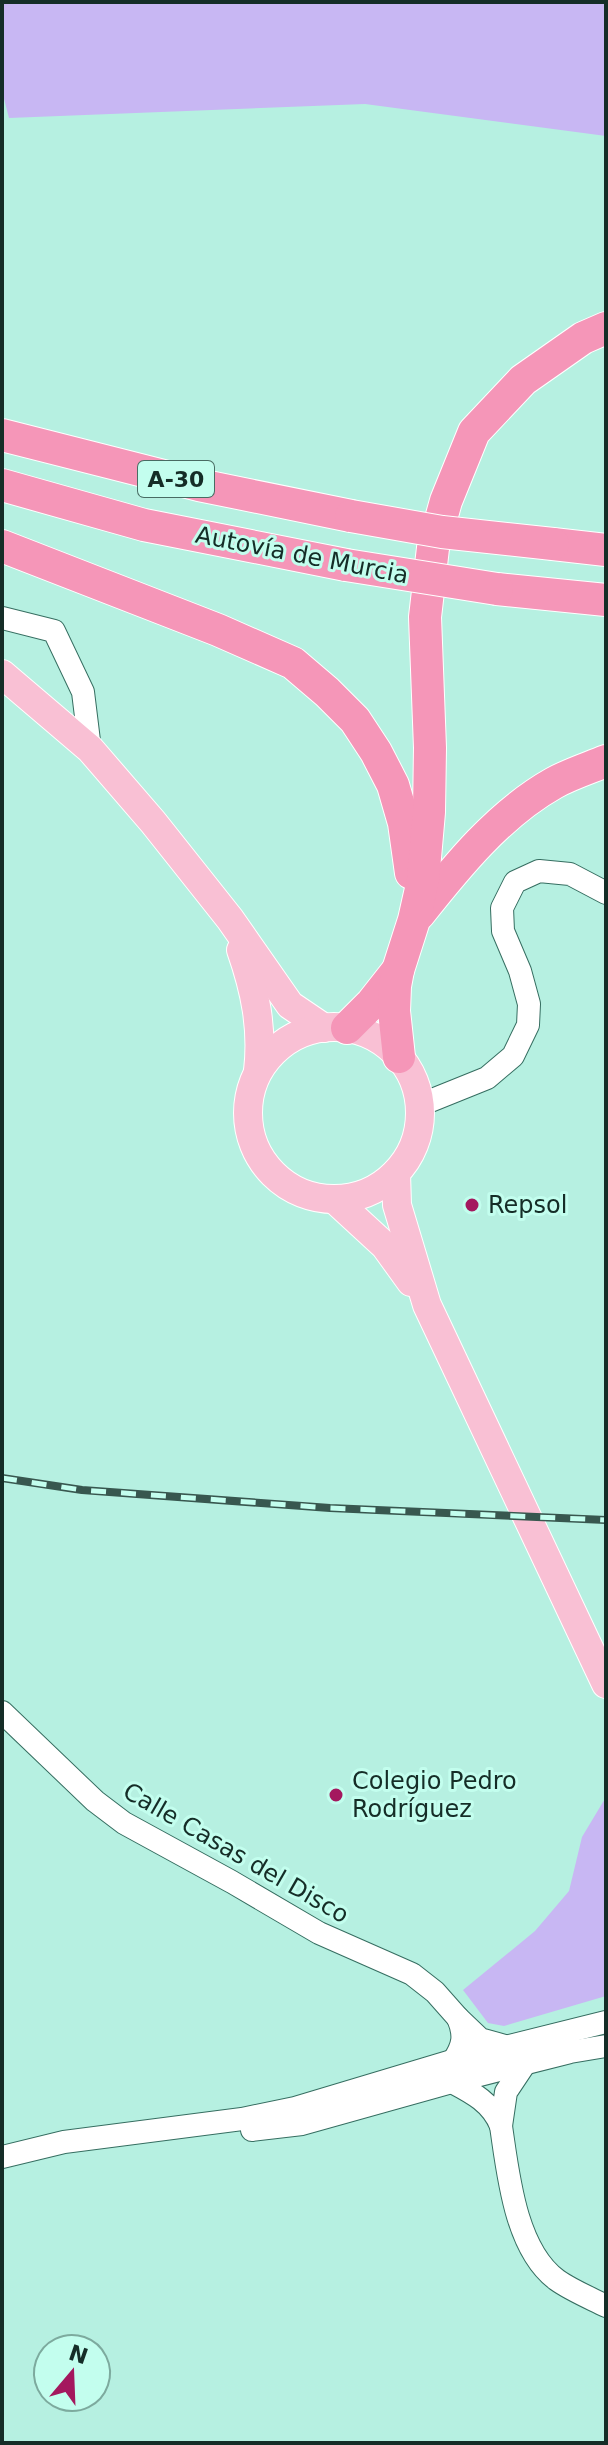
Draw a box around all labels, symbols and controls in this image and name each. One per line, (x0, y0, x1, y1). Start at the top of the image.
road number: A-30 (138, 461, 214, 497)
street label: Autovía de Murcia (193, 521, 411, 589)
place label: Repsol (488, 1191, 567, 1219)
marker: Repsol (463, 1196, 481, 1214)
place label: Colegio Pedro Rodríguez (352, 1767, 517, 1823)
street label: Calle Casas del Disco (118, 1777, 354, 1929)
marker: Colegio Pedro Rodríguez (327, 1786, 345, 1804)
north arrow (32, 2333, 112, 2413)
text: N (66, 2340, 91, 2369)

